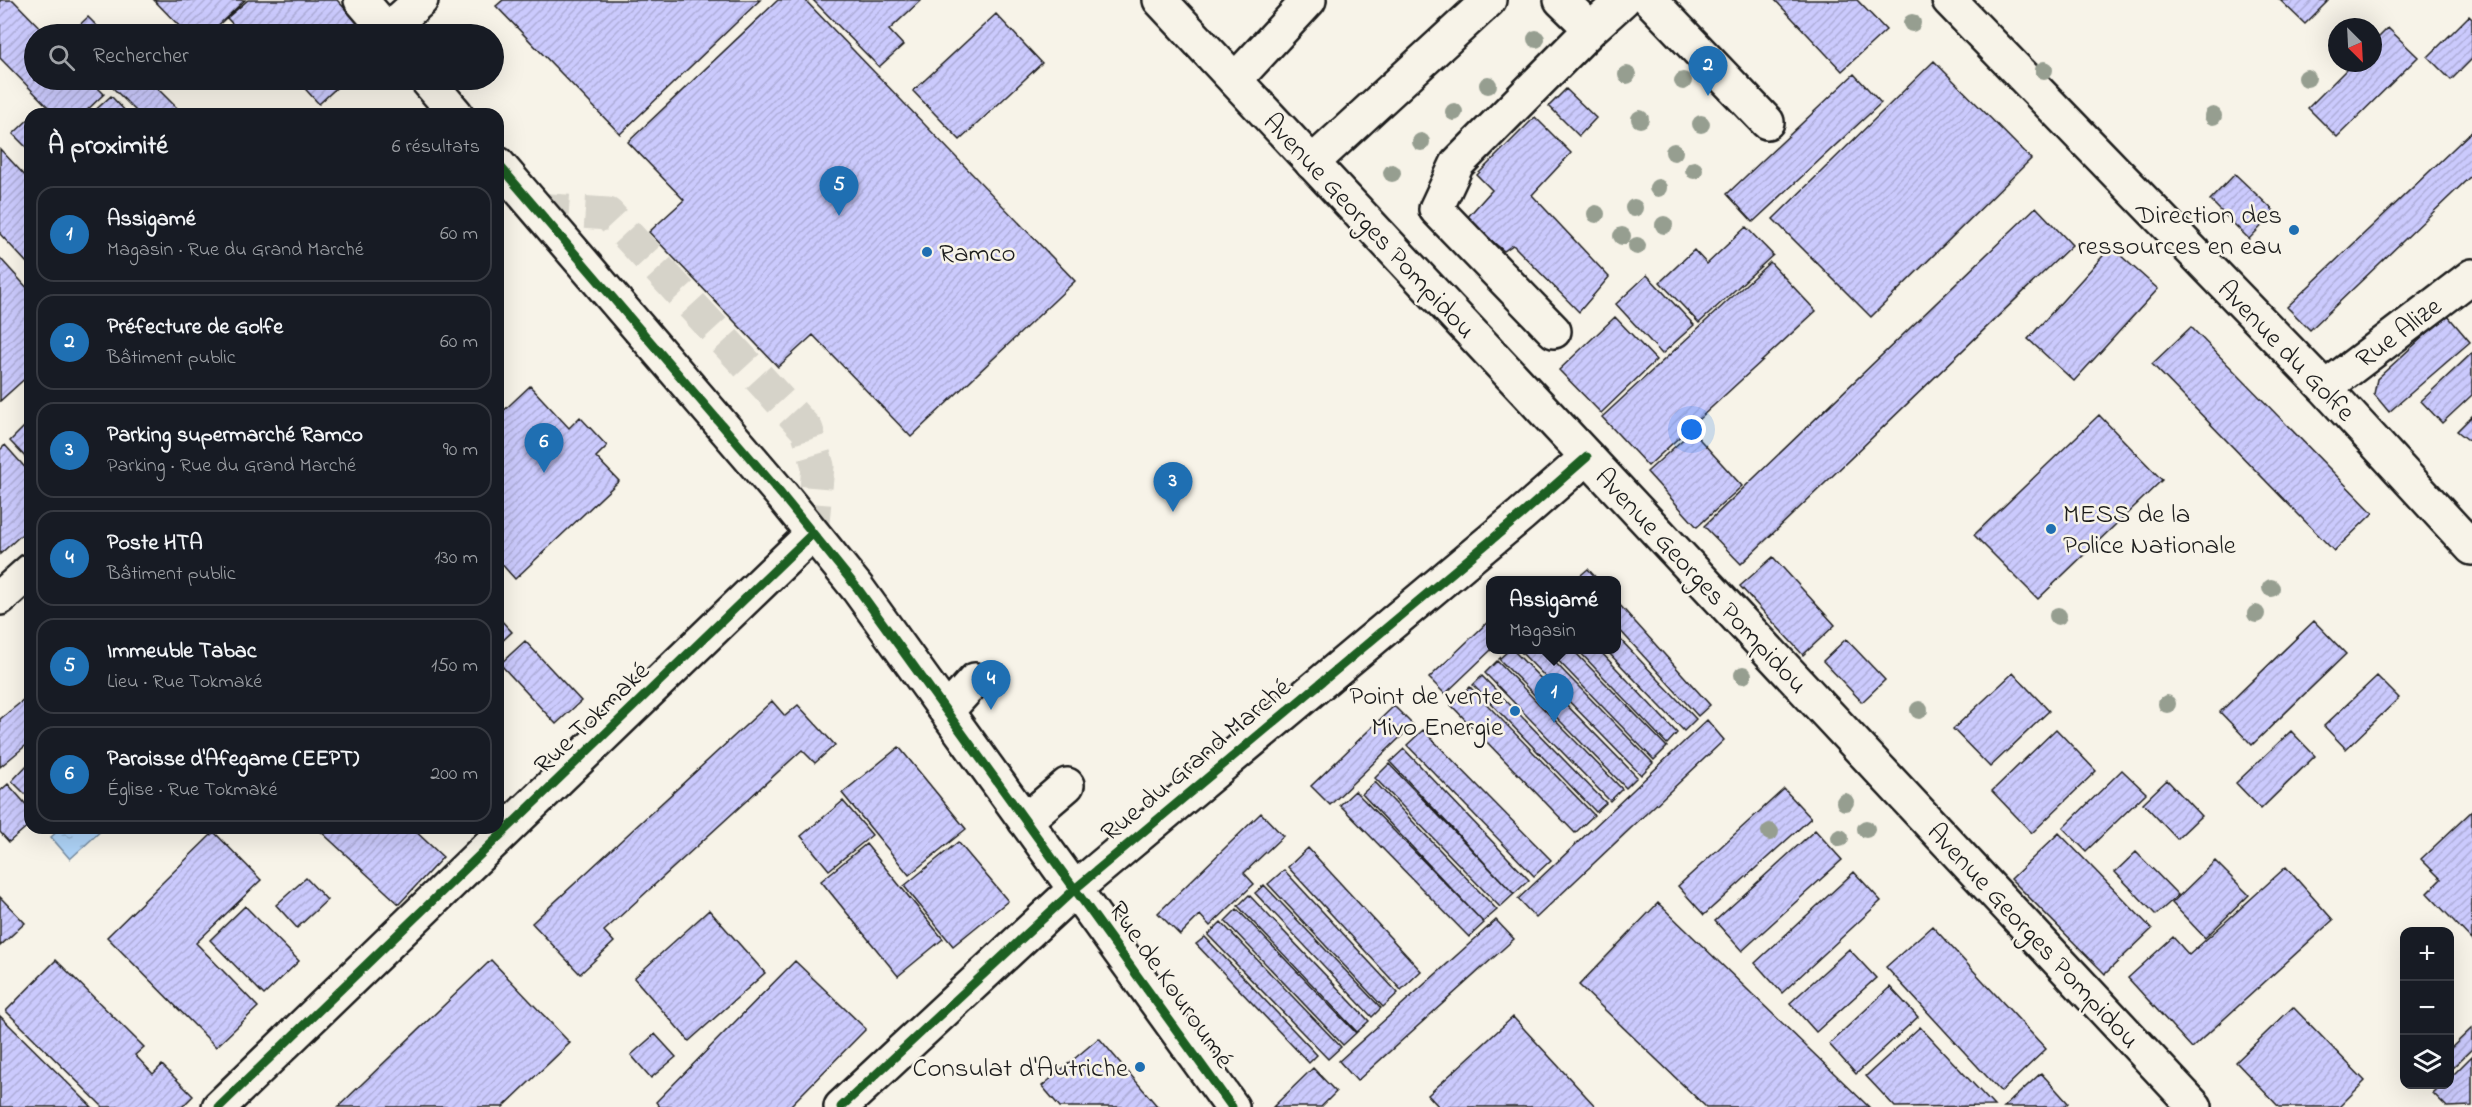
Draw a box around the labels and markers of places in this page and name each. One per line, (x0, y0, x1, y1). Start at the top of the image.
pin: 2 (1688, 46, 1728, 96)
pin: 5 (820, 166, 858, 216)
place label: Direction des ressources en eau (2078, 197, 2282, 267)
marker: Direction des ressources en eau (2287, 223, 2301, 237)
place label: Ramco (939, 235, 1016, 274)
marker: Ramco (920, 245, 934, 259)
pin: 6 (524, 424, 564, 473)
pin: 3 (1154, 462, 1192, 512)
place label: MESS de la Police Nationale (2063, 496, 2237, 566)
marker: MESS de la Police Nationale (2044, 522, 2058, 536)
pin: 4 (972, 660, 1010, 710)
pin: 1 (1534, 674, 1574, 723)
place label: Point de vente Mivo Energie (1349, 678, 1504, 748)
marker: Point de vente Mivo Energie (1508, 704, 1522, 718)
place label: Consulat d'Autriche (913, 1050, 1129, 1089)
marker: Consulat d'Autriche (1133, 1060, 1147, 1074)

